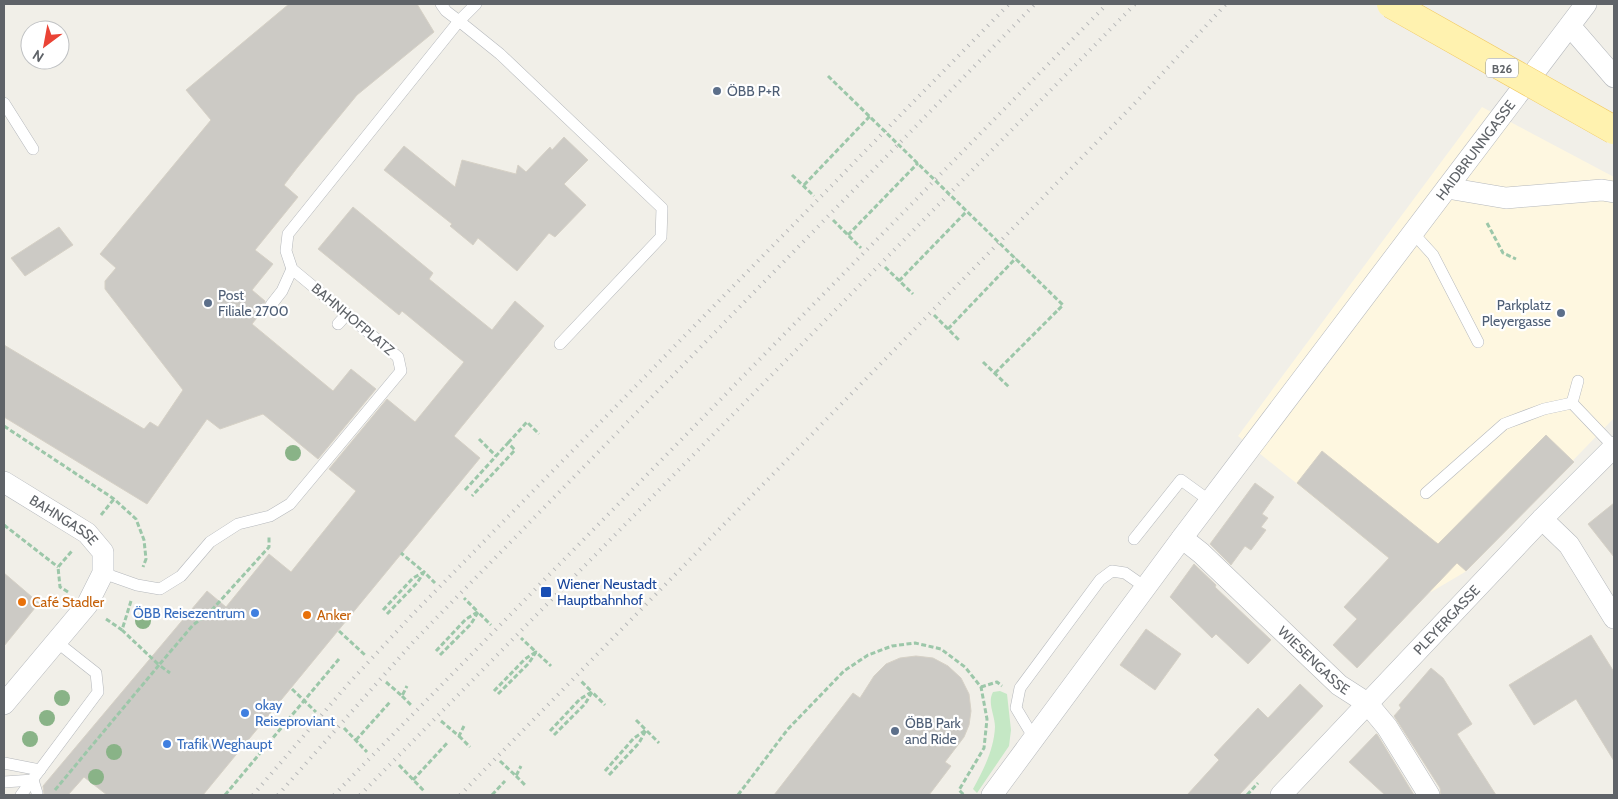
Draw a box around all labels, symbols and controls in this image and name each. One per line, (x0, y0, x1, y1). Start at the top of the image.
north arrow (20, 20, 70, 70)
text: N (29, 46, 47, 66)
road number: B26 (1486, 58, 1518, 78)
place label: ÖBB P+R (727, 82, 781, 100)
marker: ÖBB P+R (711, 85, 723, 97)
street label: HAIDBRUNNGASSE (1432, 96, 1519, 204)
street label: BAHNHOFPLATZ (308, 279, 398, 359)
place label: Post Filiale 2700 (218, 286, 289, 320)
place label: Parkplatz Pleyergasse (1482, 296, 1551, 330)
marker: Post Filiale 2700 (202, 297, 214, 309)
marker: Parkplatz Pleyergasse (1555, 307, 1567, 319)
street label: BAHNGASSE (26, 491, 102, 549)
place label: Wiener Neustadt Hauptbahnhof (557, 575, 657, 609)
street label: PLEYERGASSE (1409, 581, 1484, 658)
marker: Wiener Neustadt Hauptbahnhof (539, 585, 553, 599)
place label: Café Stadler (32, 593, 105, 611)
marker: Café Stadler (16, 596, 28, 608)
place label: ÖBB Reisezentrum (133, 604, 245, 622)
place label: Anker (317, 606, 352, 624)
marker: ÖBB Reisezentrum (249, 607, 261, 619)
marker: Anker (301, 609, 313, 621)
street label: WIESENGASSE (1274, 622, 1353, 699)
place label: okay Reiseproviant (255, 696, 335, 730)
marker: okay Reiseproviant (239, 707, 251, 719)
place label: ÖBB Park and Ride (905, 714, 962, 748)
marker: ÖBB Park and Ride (889, 725, 901, 737)
place label: Trafik Weghaupt (177, 735, 272, 753)
marker: Trafik Weghaupt (161, 738, 173, 750)

